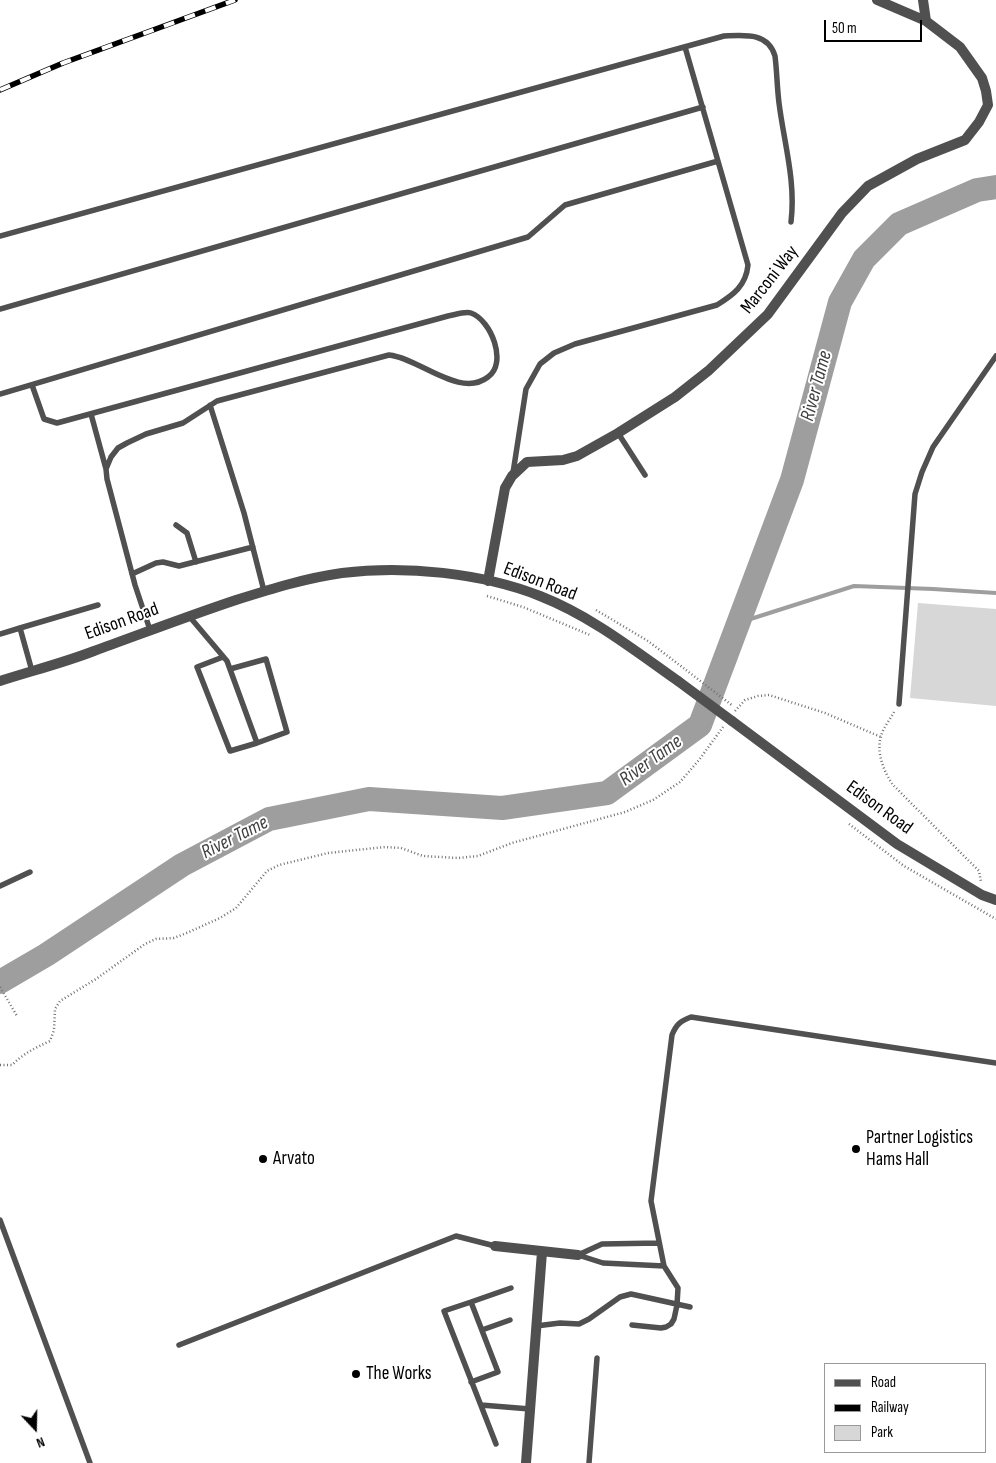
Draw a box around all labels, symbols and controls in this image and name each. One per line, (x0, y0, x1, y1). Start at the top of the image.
scale bar (826, 10, 924, 42)
text: 50 m (832, 19, 857, 38)
street label: Marconi Way (736, 241, 804, 319)
water label: River Tame (796, 348, 838, 424)
street label: Edison Road (500, 558, 580, 606)
street label: Edison Road (82, 598, 162, 646)
water label: River Tame (615, 730, 687, 792)
street label: Edison Road (841, 776, 917, 840)
water label: River Tame (198, 811, 272, 865)
place label: Partner Logistics Hams Hall (866, 1127, 973, 1171)
marker: Partner Logistics Hams Hall (850, 1143, 862, 1155)
place label: Arvato (273, 1148, 315, 1170)
marker: Arvato (257, 1153, 269, 1165)
place label: The Works (366, 1363, 432, 1385)
legend (824, 1363, 986, 1453)
marker: The Works (350, 1368, 362, 1380)
text: Road (871, 1373, 896, 1392)
text: Railway (871, 1398, 909, 1417)
north arrow (10, 1403, 60, 1453)
text: Park (871, 1423, 893, 1442)
text: N (34, 1433, 47, 1452)

